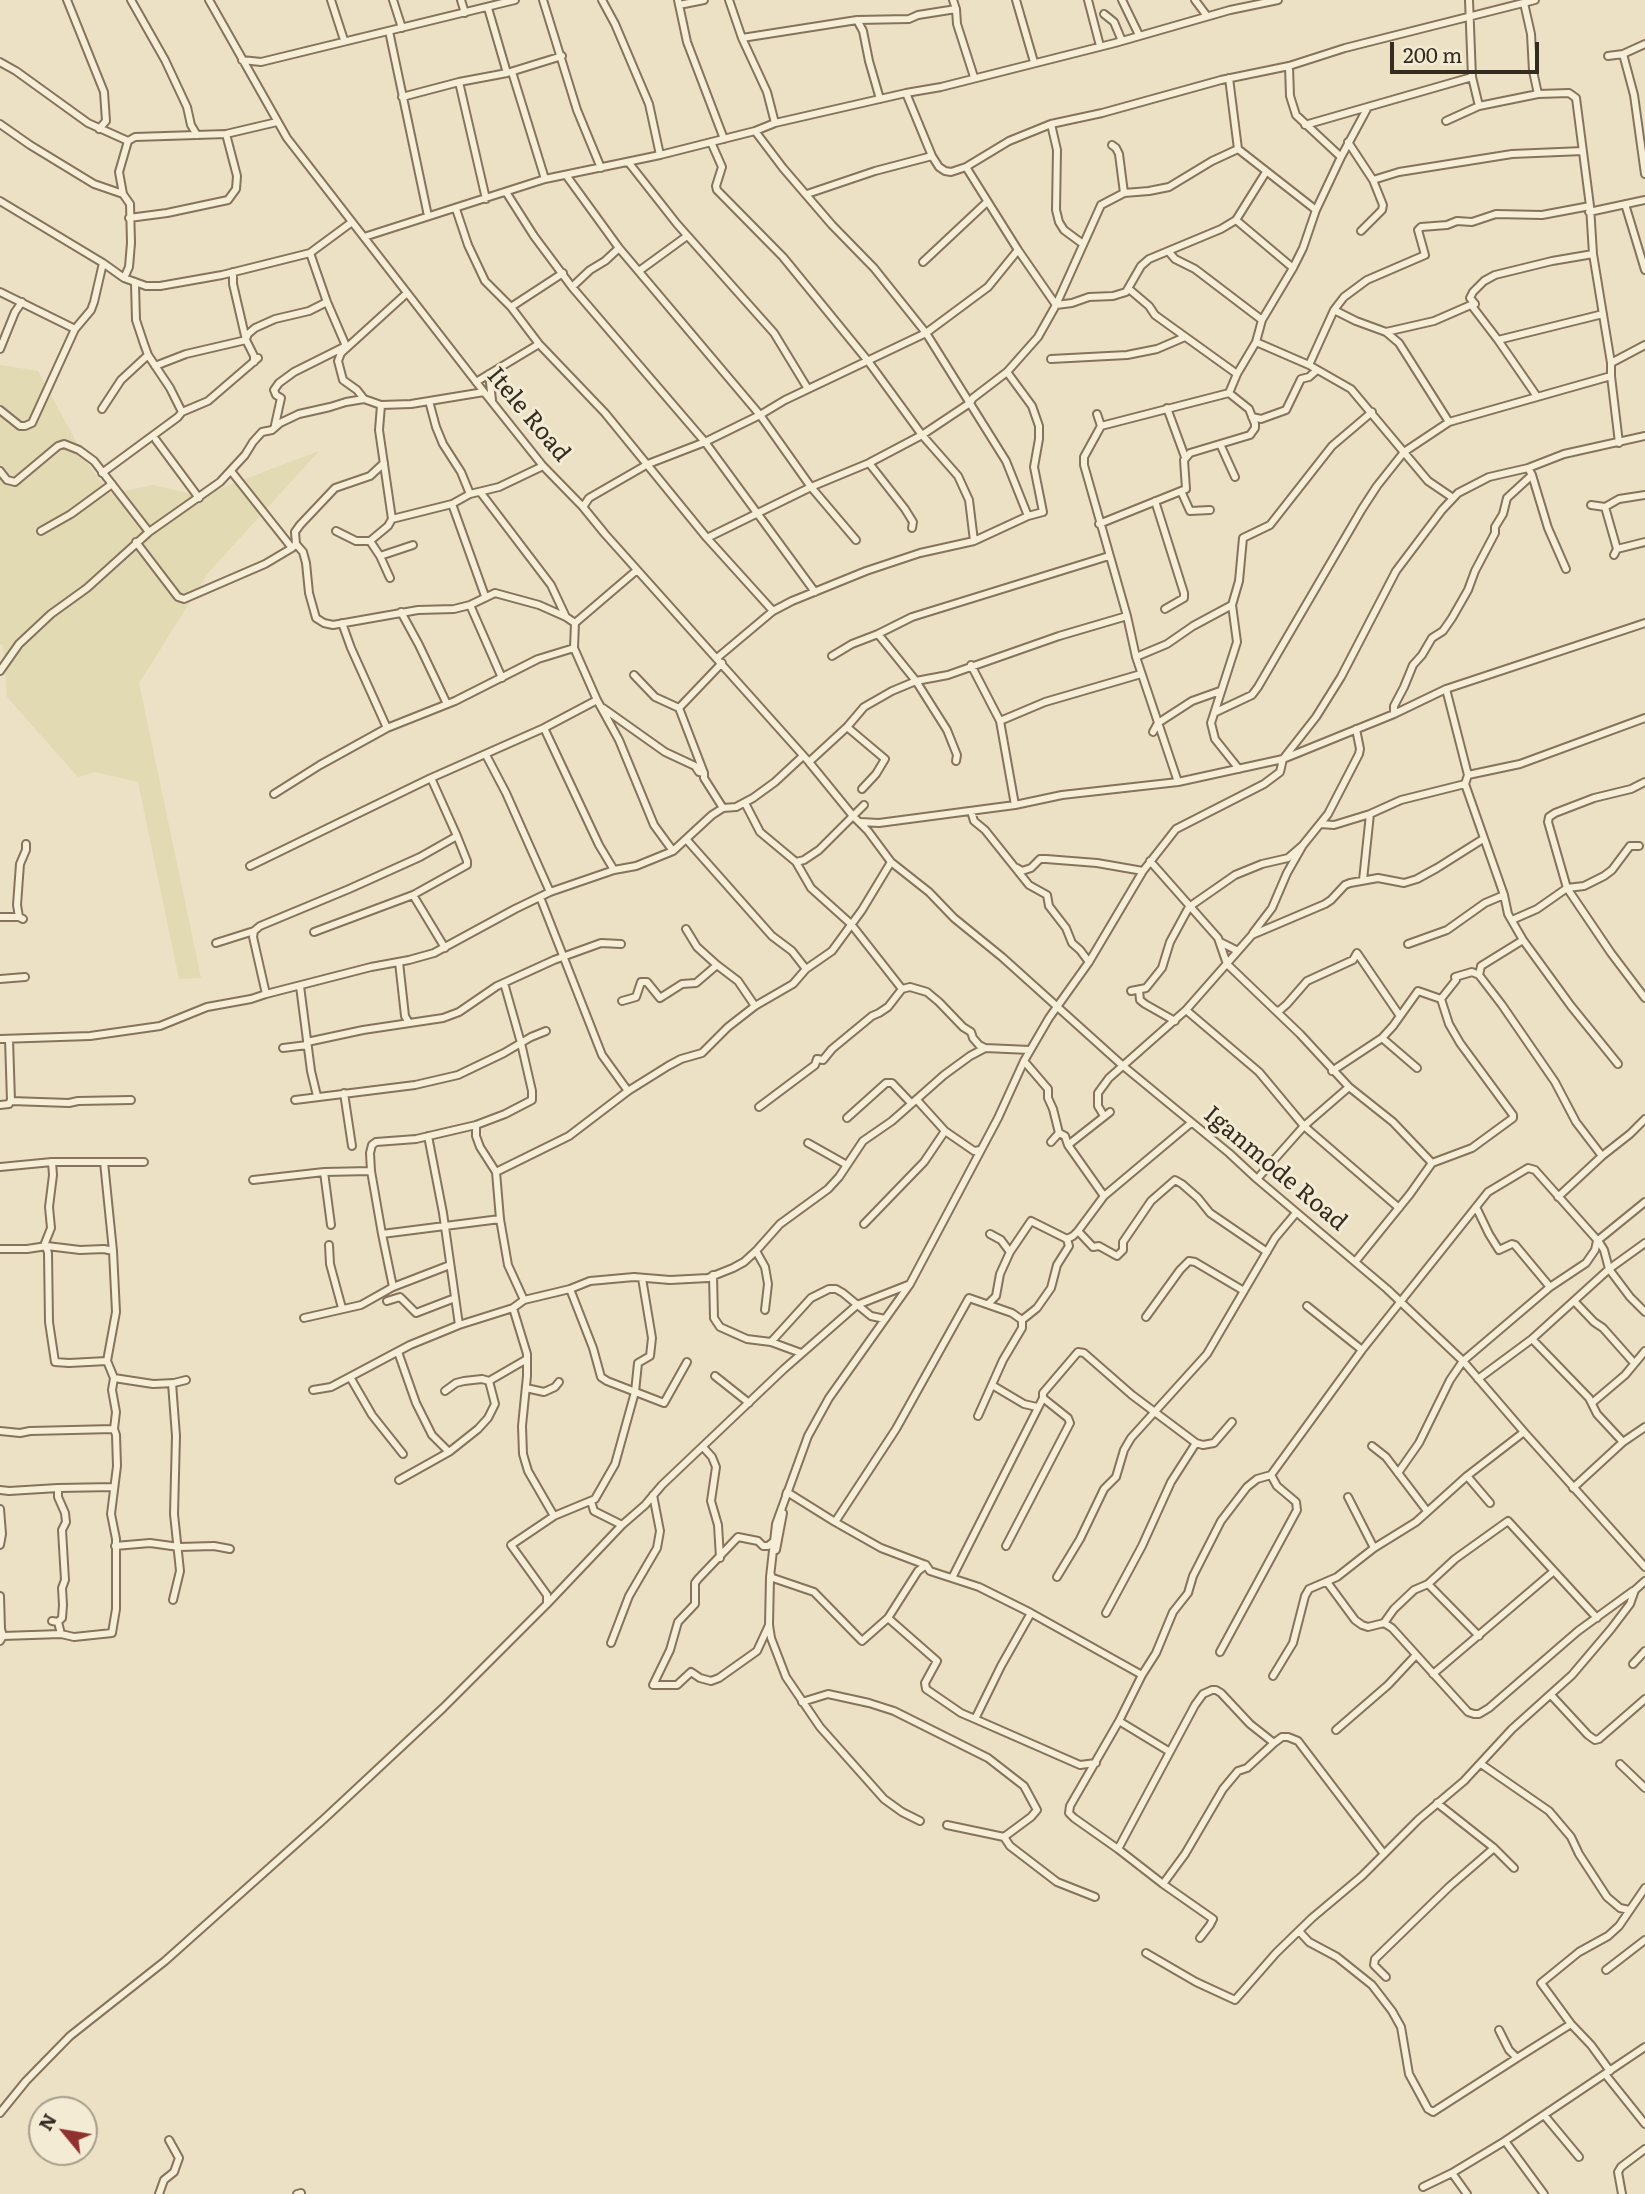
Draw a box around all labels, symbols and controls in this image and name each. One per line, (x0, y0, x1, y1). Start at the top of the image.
scale bar (1393, 28, 1542, 72)
text: 200 m (1403, 38, 1463, 69)
street label: Itele Road (480, 362, 576, 468)
street label: Iganmode Road (1197, 1101, 1353, 1237)
north arrow (28, 2096, 98, 2166)
text: N (30, 2108, 63, 2135)

